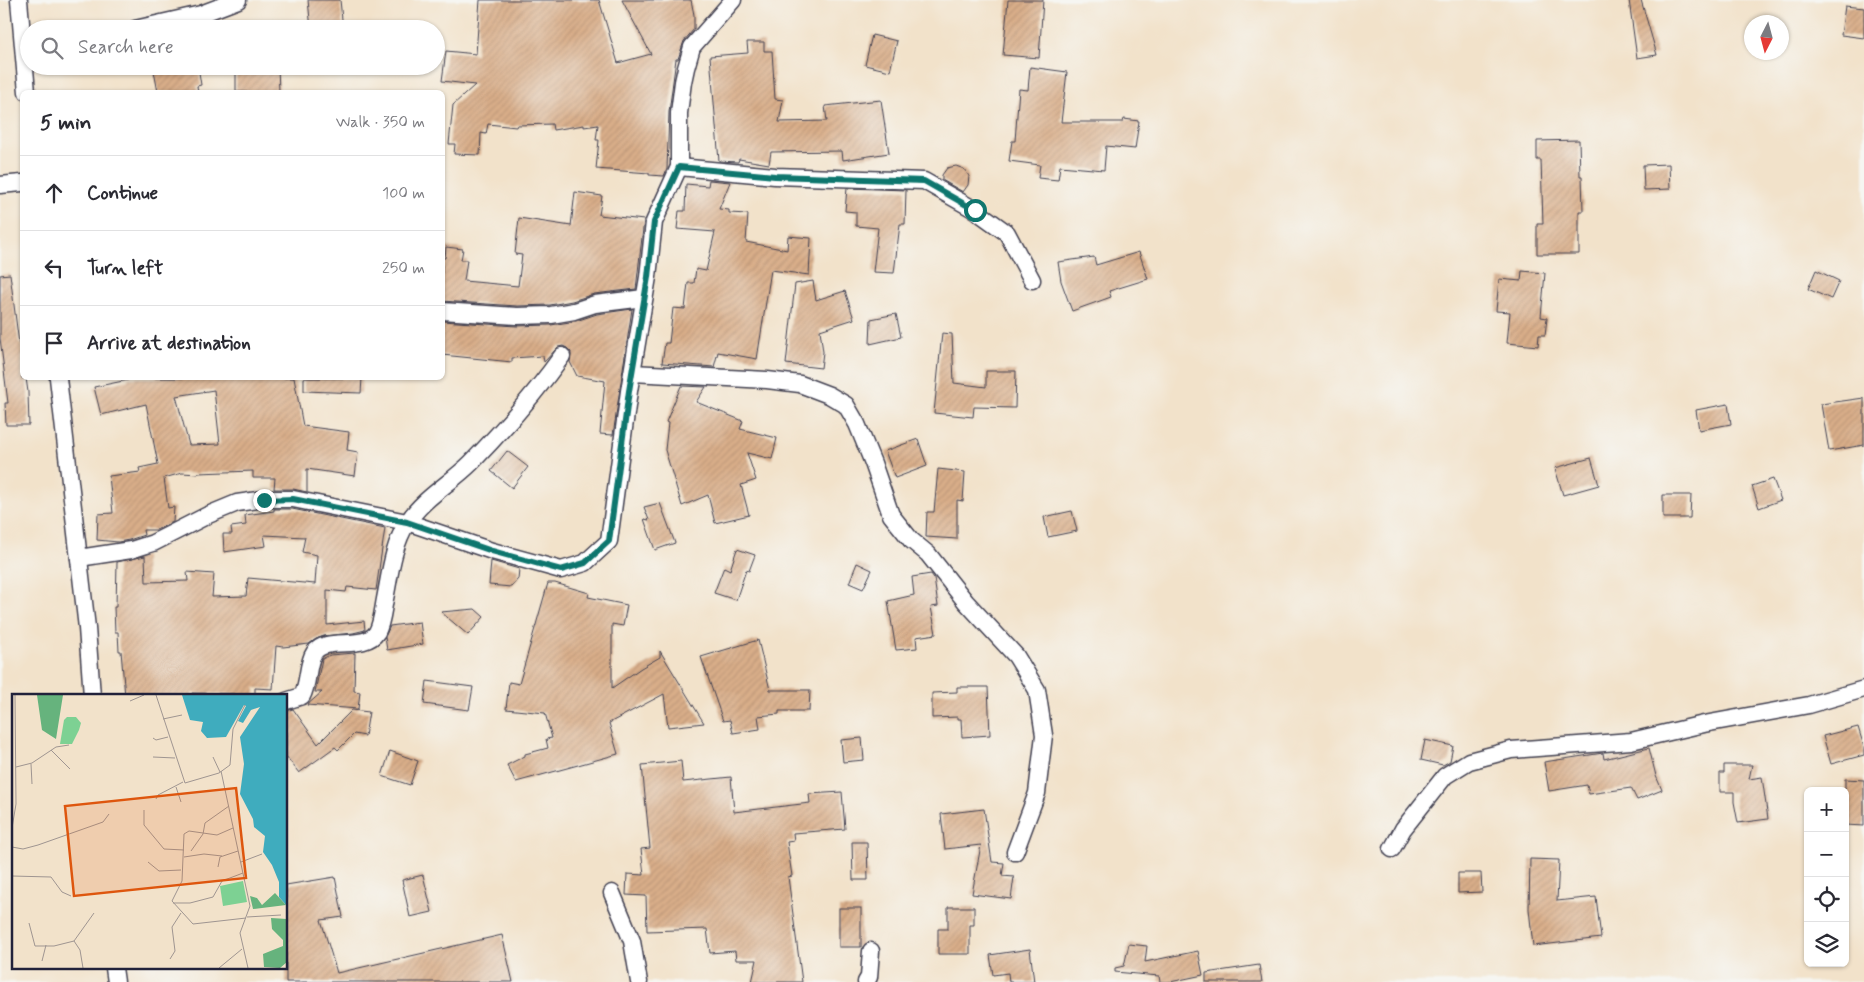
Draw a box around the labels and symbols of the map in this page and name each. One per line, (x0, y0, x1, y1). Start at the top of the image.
north arrow (1744, 15, 1789, 60)
route start (964, 199, 987, 222)
route end (253, 489, 276, 512)
inset map (12, 694, 288, 970)

